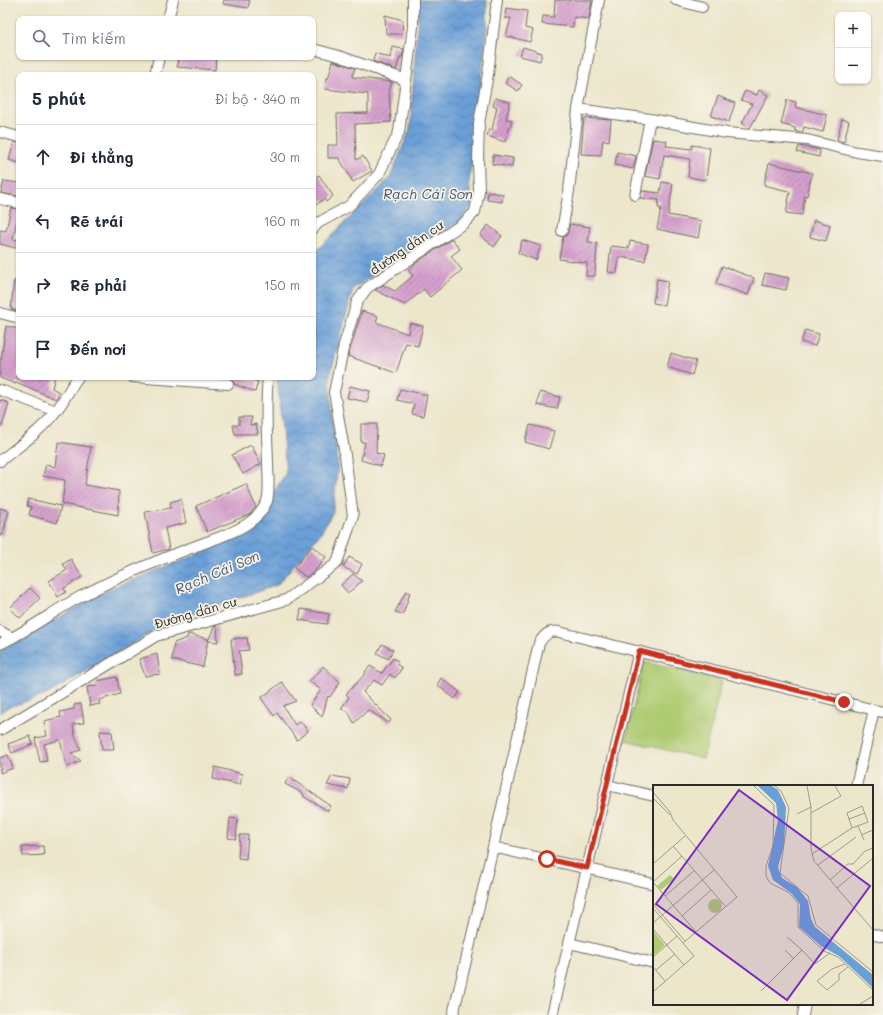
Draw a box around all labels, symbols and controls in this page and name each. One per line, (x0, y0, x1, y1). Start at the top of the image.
map controls (835, 12, 871, 84)
button: + (835, 12, 871, 48)
search box (16, 16, 316, 60)
icon: search (30, 27, 52, 49)
text: Tìm kiếm (62, 28, 126, 48)
button: − (835, 48, 871, 84)
text: 5 phút (32, 87, 86, 109)
text: Đi bộ · 340 m (215, 90, 300, 107)
icon: ahead (32, 146, 54, 168)
text: Đi thẳng (70, 147, 133, 167)
text: 30 m (270, 148, 300, 165)
water label: Rạch Cái Sơn (383, 184, 473, 203)
icon: left (32, 210, 54, 232)
text: Rẽ trái (70, 211, 123, 231)
text: 160 m (264, 212, 300, 229)
street label: đường dân cư (366, 216, 447, 278)
icon: right (32, 274, 54, 296)
text: Rẽ phải (70, 275, 127, 295)
text: 150 m (264, 276, 300, 293)
icon: arrive (32, 338, 54, 360)
text: Đến nơi (70, 339, 126, 359)
water label: Rạch Cái Sơn (172, 546, 262, 598)
street label: Đường dân cư (152, 592, 239, 632)
route end (835, 693, 853, 711)
inset map (653, 785, 873, 1005)
route start (538, 850, 556, 868)

